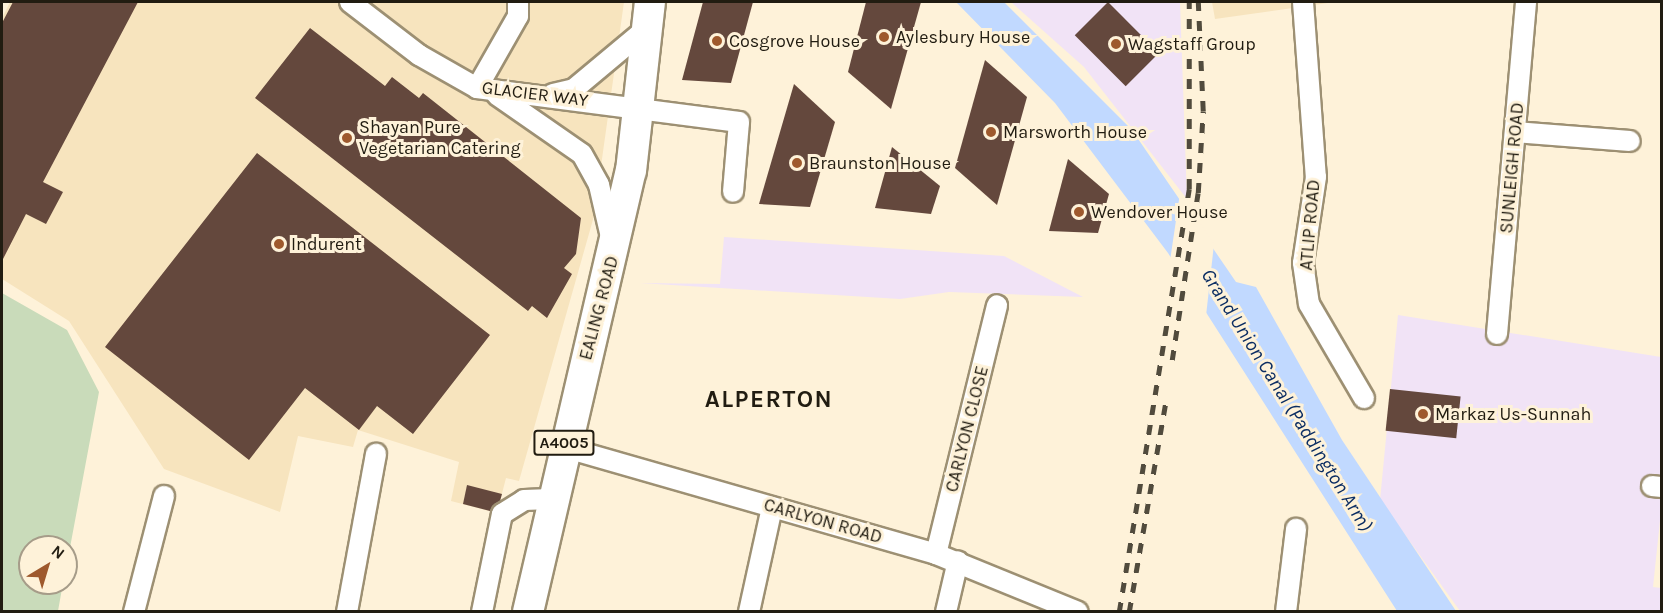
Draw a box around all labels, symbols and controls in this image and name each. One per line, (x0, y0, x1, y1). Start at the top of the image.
place label: Aylesbury House (896, 26, 1030, 48)
place label: Cosgrove House (729, 30, 860, 52)
marker: Aylesbury House (877, 30, 891, 44)
place label: Wagstaff Group (1128, 33, 1256, 55)
marker: Cosgrove House (710, 34, 724, 48)
marker: Wagstaff Group (1109, 37, 1123, 51)
street label: GLACIER WAY (481, 77, 589, 111)
street label: SUNLEIGH ROAD (1496, 102, 1528, 234)
place label: Shayan Pure Vegetarian Catering (359, 117, 521, 160)
place label: Marsworth House (1003, 121, 1147, 143)
marker: Marsworth House (984, 125, 998, 139)
marker: Shayan Pure Vegetarian Catering (340, 131, 354, 145)
place label: Braunston House (809, 152, 951, 174)
marker: Braunston House (790, 156, 804, 170)
street label: ATLIP ROAD (1295, 179, 1325, 271)
place label: Wendover House (1091, 201, 1228, 223)
marker: Wendover House (1072, 205, 1086, 219)
place label: Indurent (291, 233, 362, 255)
marker: Indurent (272, 237, 286, 251)
street label: EALING ROAD (575, 254, 623, 362)
water label: Grand Union Canal (Paddington Arm) (1196, 264, 1378, 536)
street label: CARLYON CLOSE (941, 364, 993, 494)
district label: ALPERTON (705, 386, 833, 414)
place label: Markaz Us-Sunnah (1435, 403, 1591, 425)
marker: Markaz Us-Sunnah (1416, 407, 1430, 421)
road number: A4005 (532, 430, 596, 456)
street label: CARLYON ROAD (761, 494, 885, 548)
north arrow (18, 535, 78, 595)
text: N (48, 541, 69, 563)

